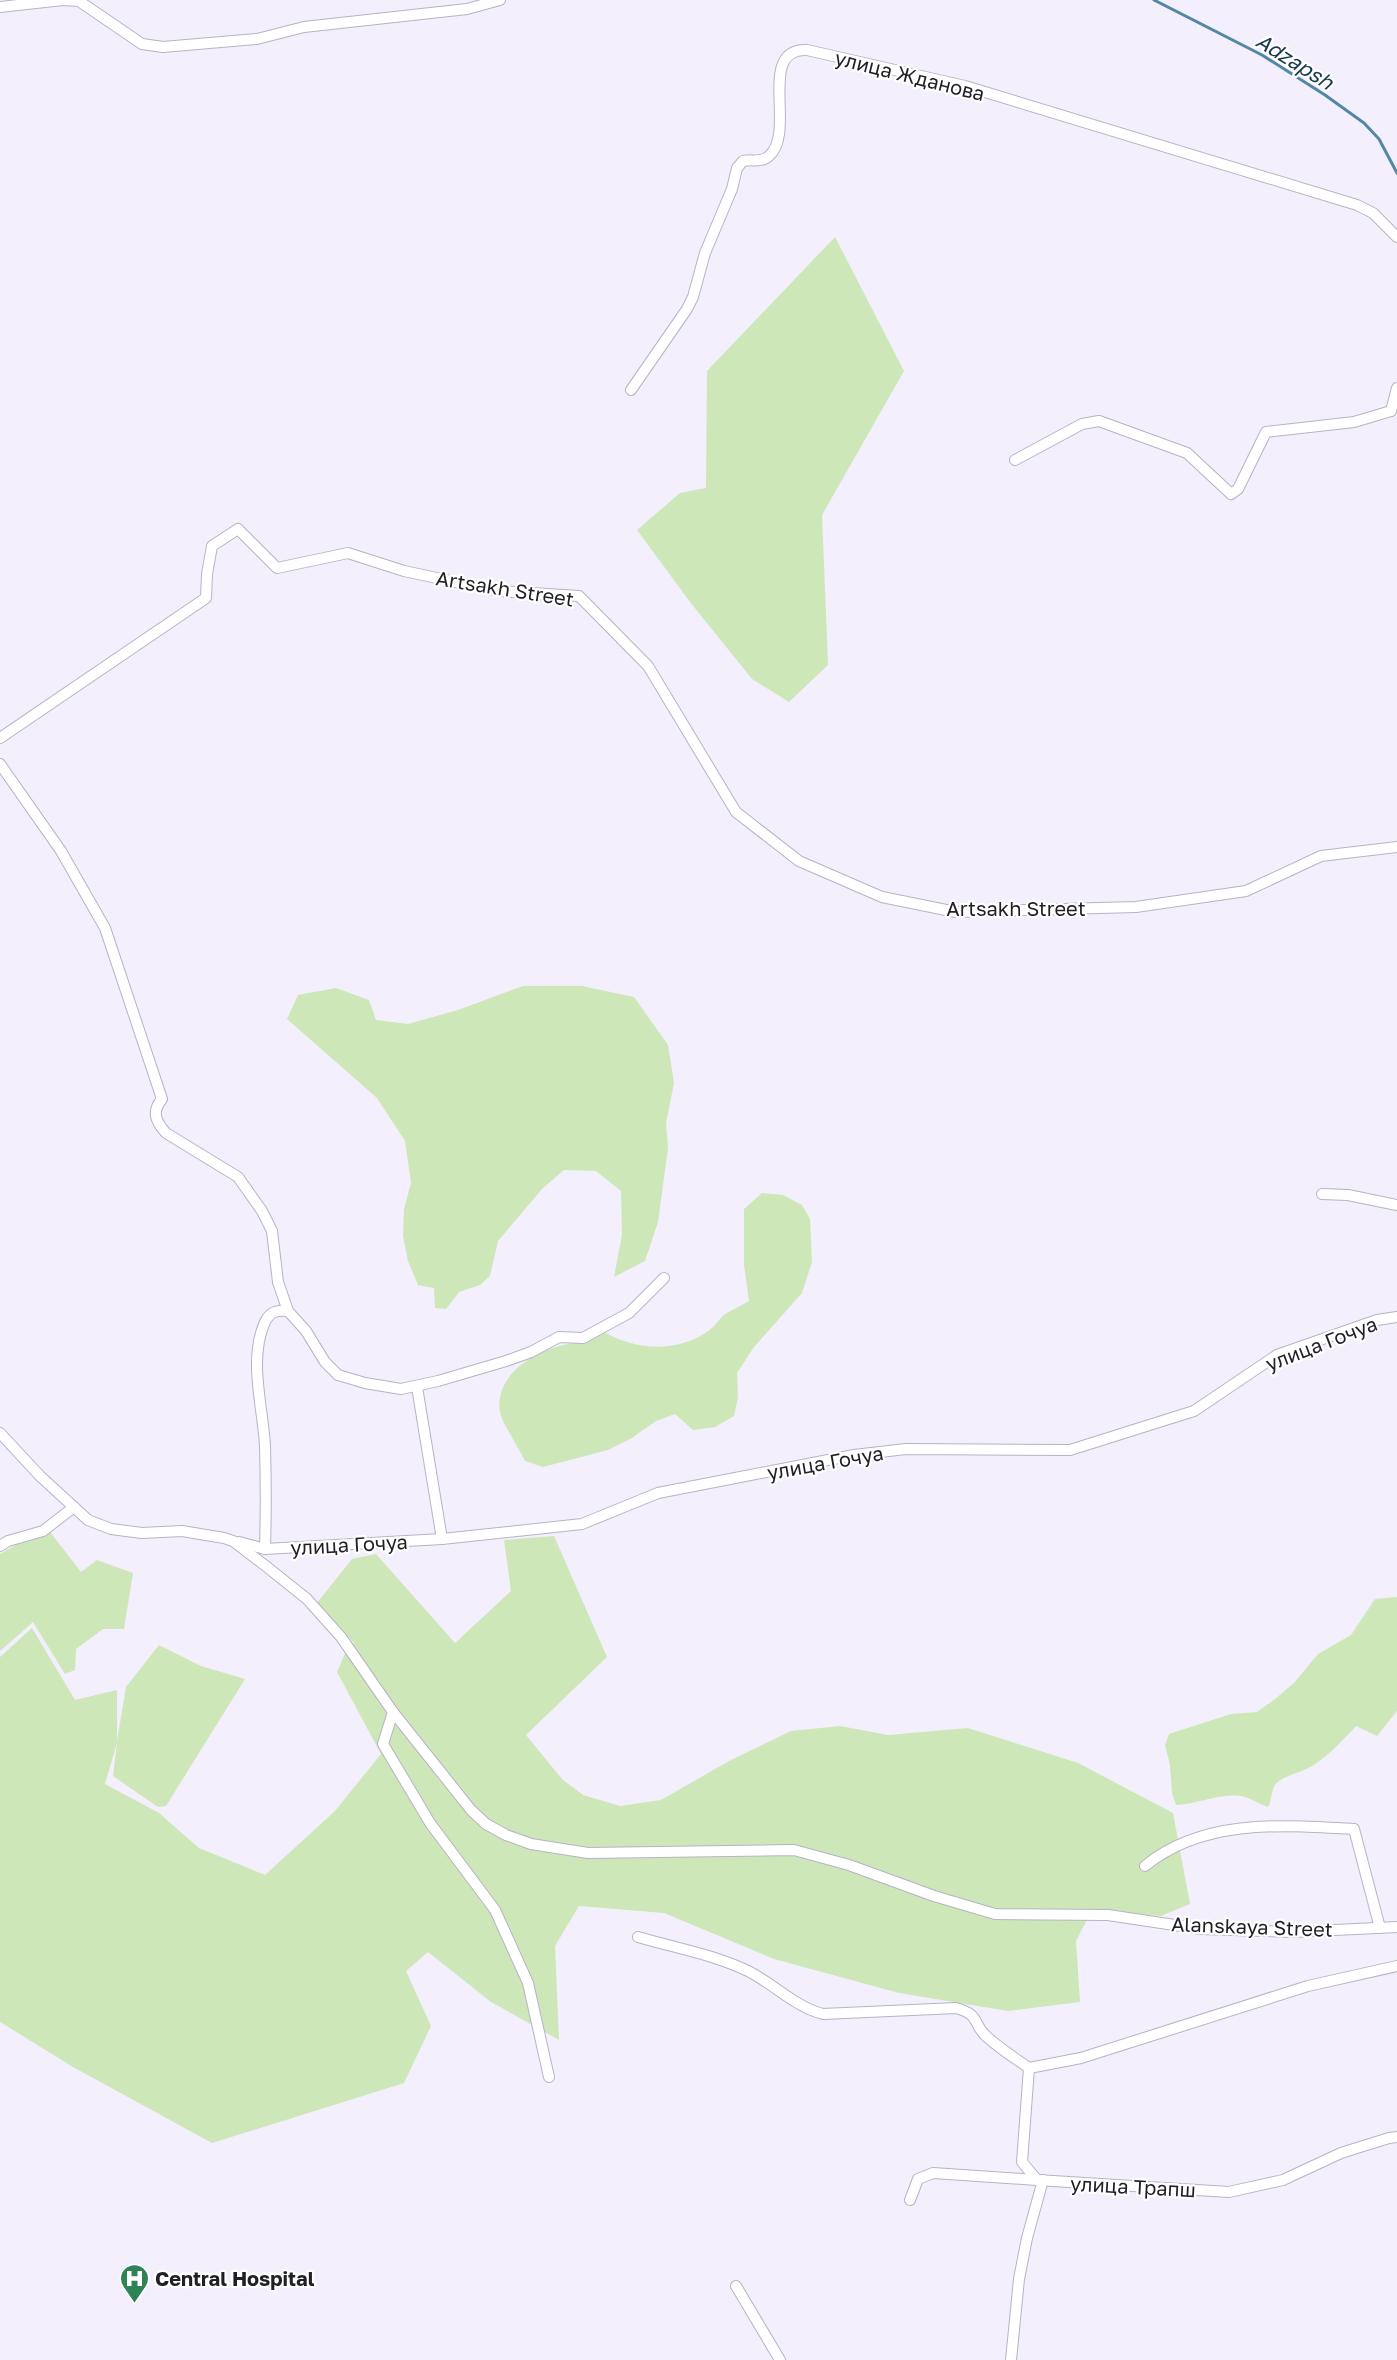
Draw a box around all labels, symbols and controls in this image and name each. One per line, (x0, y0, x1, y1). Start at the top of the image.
water label: Adzapsh (1252, 27, 1339, 95)
street label: улица Жданова (833, 45, 987, 105)
street label: Artsakh Street (434, 565, 576, 611)
street label: Artsakh Street (946, 896, 1086, 920)
street label: улица Гочуа (1262, 1311, 1380, 1375)
street label: улица Гочуа (765, 1440, 885, 1484)
street label: улица Гочуа (290, 1529, 408, 1559)
street label: Alanskaya Street (1171, 1911, 1333, 1941)
street label: улица Трапш (1069, 2171, 1197, 2201)
hospital icon: Central Hospital (118, 2262, 150, 2304)
place label: Central Hospital (155, 2266, 315, 2290)

